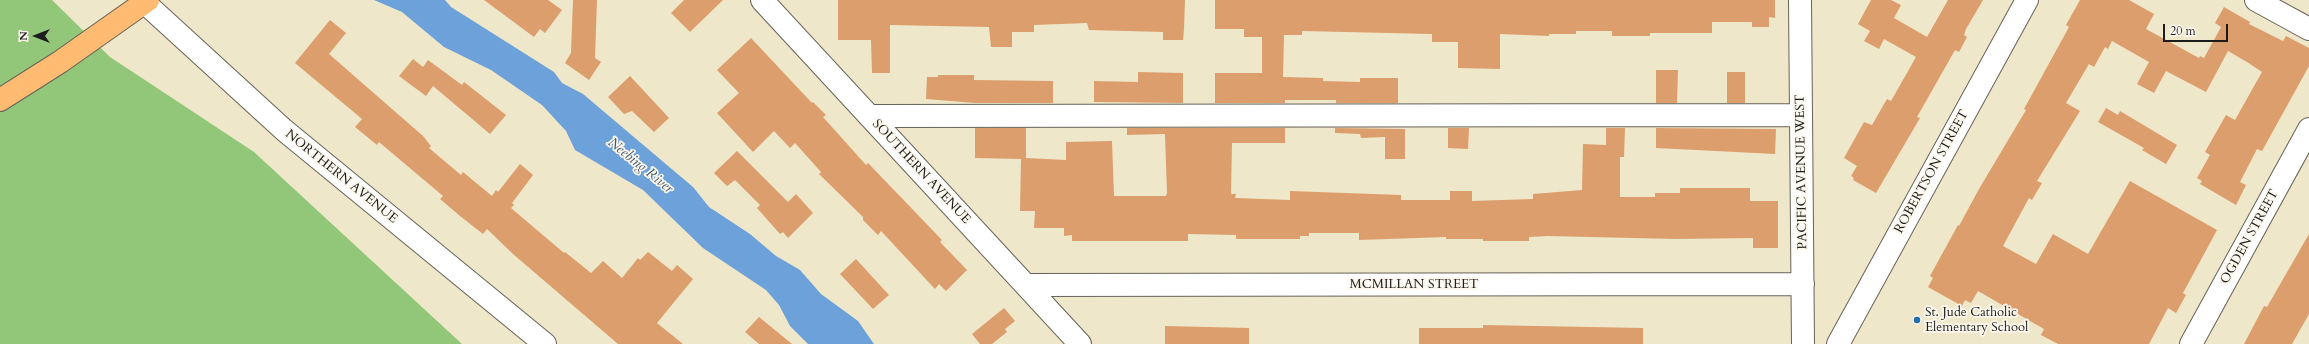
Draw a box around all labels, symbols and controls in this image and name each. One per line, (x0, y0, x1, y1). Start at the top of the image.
north arrow (16, 16, 56, 56)
scale bar (2165, 16, 2230, 42)
text: 20 m (2170, 23, 2196, 39)
text: N (16, 31, 31, 41)
street label: PACIFIC AVENUE WEST (1793, 94, 1811, 250)
street label: ROBERTSON STREET (1892, 108, 1972, 236)
street label: SOUTHERN AVENUE (869, 117, 973, 227)
street label: NORTHERN AVENUE (282, 127, 400, 227)
water label: Neebing River (604, 135, 676, 197)
street label: OGDEN STREET (2218, 187, 2282, 287)
street label: MCMILLAN STREET (1349, 277, 1479, 293)
place label: St. Jude Catholic Elementary School (1925, 305, 2028, 336)
marker: St. Jude Catholic Elementary School (1912, 315, 1922, 325)

